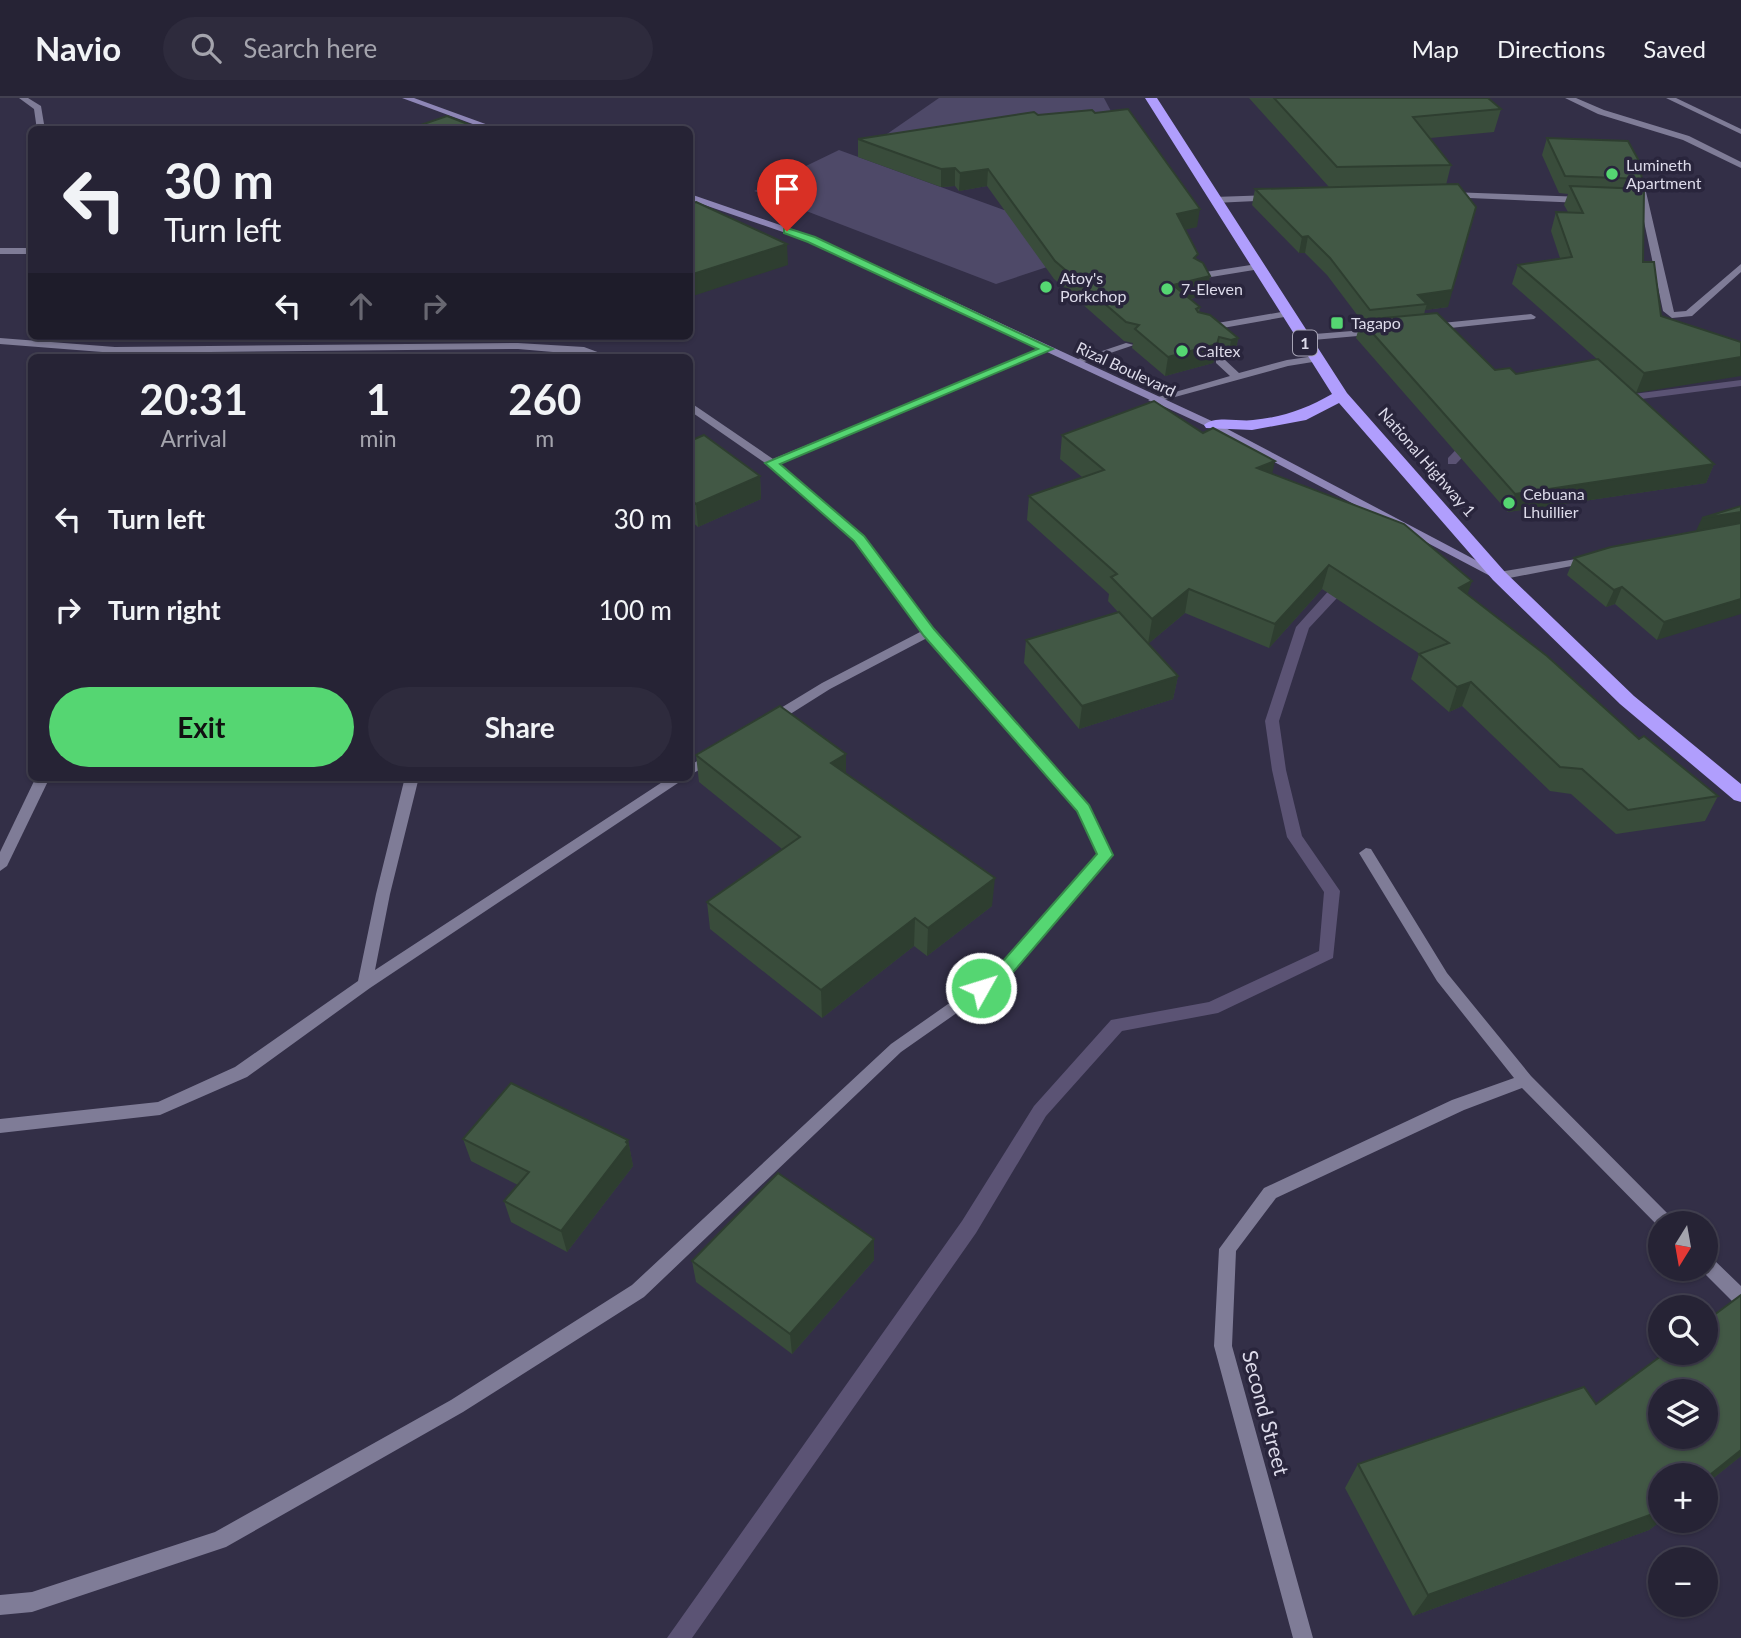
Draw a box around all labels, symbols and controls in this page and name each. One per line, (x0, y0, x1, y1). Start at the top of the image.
search box (163, 17, 653, 80)
text: Navio (35, 28, 121, 68)
icon: search (187, 29, 225, 67)
text: Search here (243, 32, 377, 64)
text: Map (1412, 34, 1459, 63)
text: Directions (1497, 34, 1605, 63)
text: Saved (1643, 34, 1706, 63)
text: 30 m (164, 151, 274, 209)
icon: left (49, 154, 140, 245)
place label: Lumineth Apartment (1626, 155, 1702, 192)
pin (757, 159, 817, 231)
marker: Lumineth Apartment (1604, 166, 1620, 182)
icon: arrive (768, 170, 806, 208)
text: Turn left (164, 210, 281, 249)
place label: Atoy's Porkchop (1060, 268, 1126, 305)
marker: Atoy's Porkchop (1038, 279, 1054, 295)
place label: 7-Eleven (1181, 279, 1243, 298)
marker: 7-Eleven (1159, 281, 1175, 297)
icon: left (269, 287, 307, 325)
icon: ahead (342, 287, 380, 325)
icon: right (415, 287, 453, 325)
place label: Tagapo (1351, 313, 1401, 332)
marker: Tagapo (1329, 315, 1345, 331)
road number: 1 (1293, 330, 1317, 356)
street label: Rizal Boulevard (1073, 337, 1179, 400)
place label: Caltex (1196, 341, 1240, 360)
marker: Caltex (1174, 343, 1190, 359)
text: 20:31 (140, 374, 248, 424)
text: 1 (366, 374, 390, 424)
text: 260 (508, 374, 581, 424)
street label: National Highway 1 (1375, 403, 1480, 520)
text: Arrival (161, 424, 227, 452)
text: min (359, 424, 397, 452)
text: m (535, 424, 554, 452)
place label: Cebuana Lhuillier (1523, 484, 1585, 521)
marker: Cebuana Lhuillier (1501, 495, 1517, 511)
icon: left (49, 500, 87, 538)
text: Turn left (108, 503, 205, 535)
text: 30 m (614, 503, 672, 535)
icon: right (49, 591, 87, 629)
text: Turn right (108, 594, 221, 626)
text: 100 m (599, 594, 672, 626)
button: Exit (49, 687, 354, 767)
button: Share (368, 687, 672, 767)
position arrow (944, 951, 1018, 1025)
north arrow (1648, 1211, 1718, 1281)
map controls (1648, 1211, 1718, 1617)
button: search (1648, 1295, 1718, 1365)
street label: Second Street (1238, 1347, 1295, 1478)
button: layers (1648, 1379, 1718, 1449)
button: + (1648, 1463, 1718, 1533)
button: − (1648, 1547, 1718, 1617)

